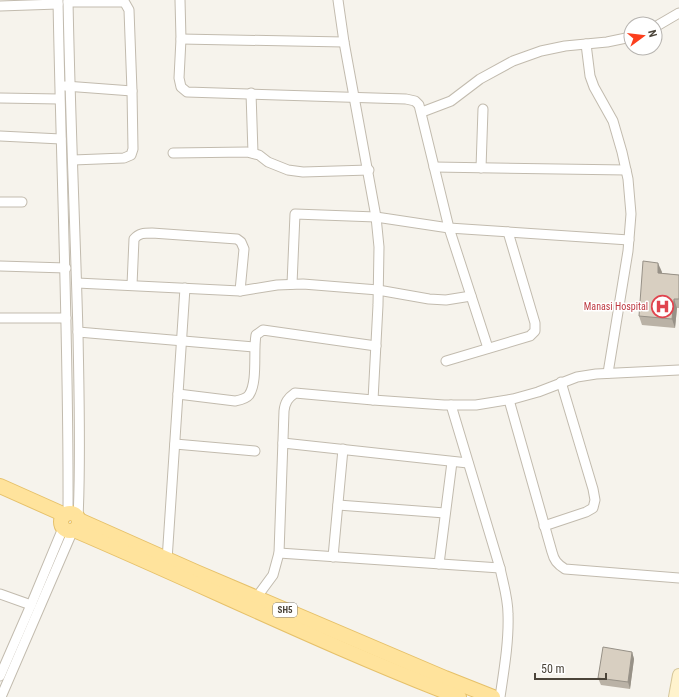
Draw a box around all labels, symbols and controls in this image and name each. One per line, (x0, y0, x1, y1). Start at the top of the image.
north arrow (623, 16, 663, 56)
text: N (645, 29, 659, 39)
hospital icon: Manasi Hospital (650, 293, 676, 319)
place label: Manasi Hospital (584, 301, 648, 312)
road number: SH5 (273, 603, 297, 617)
scale bar (535, 655, 606, 681)
text: 50 m (541, 662, 565, 676)

